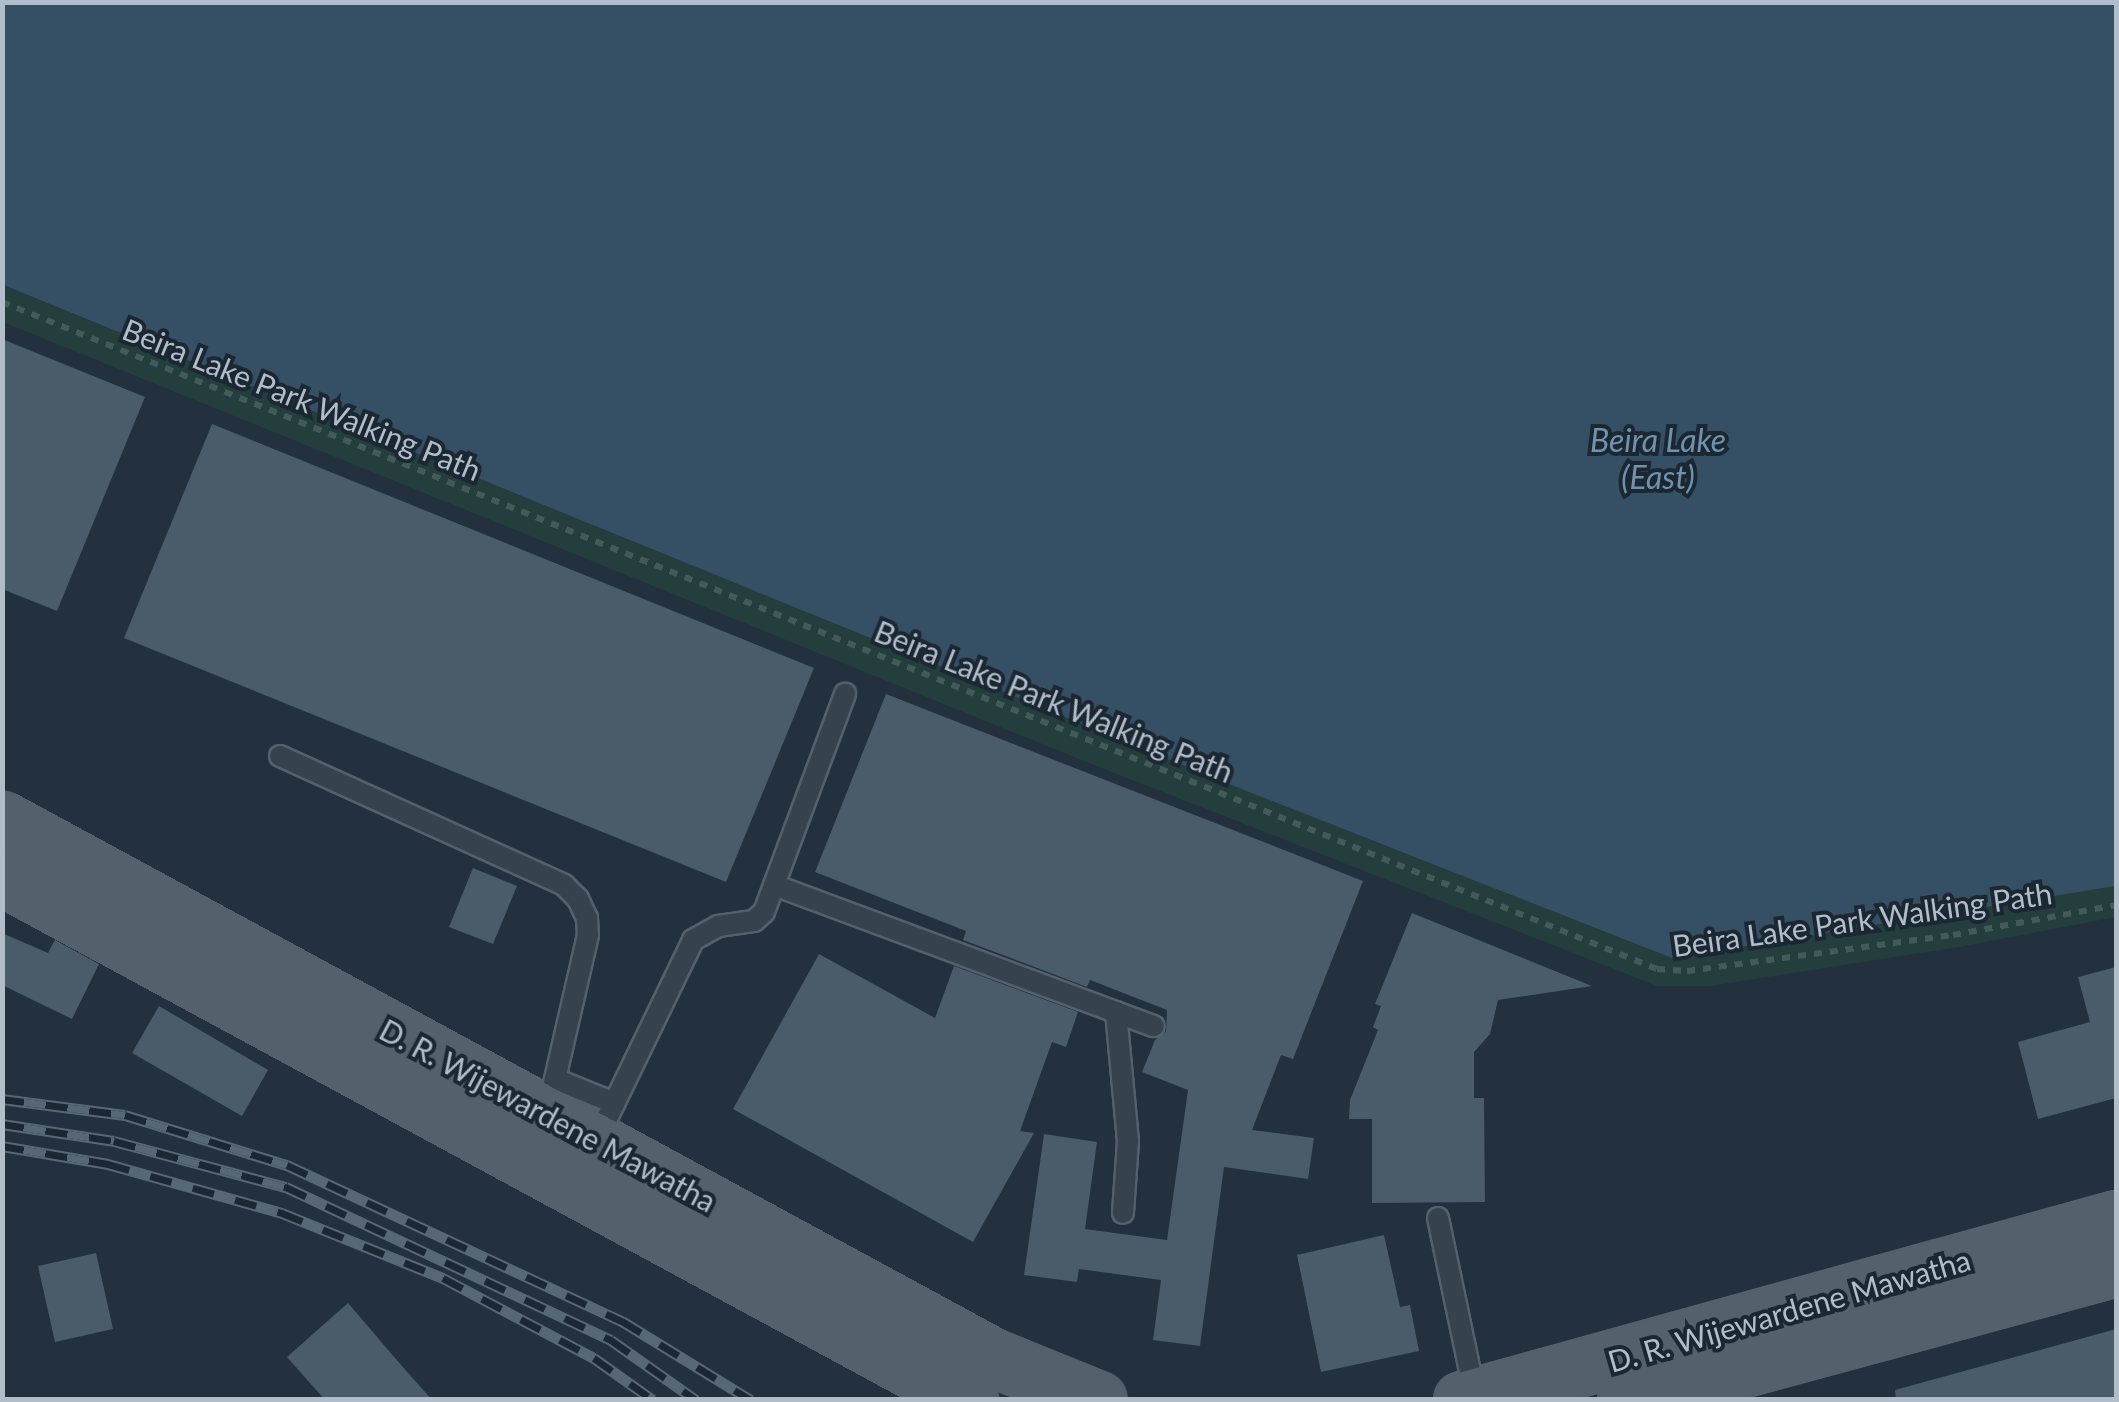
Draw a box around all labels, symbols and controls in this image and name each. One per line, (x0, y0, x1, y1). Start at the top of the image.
street label: Beira Lake Park Walking Path (117, 310, 487, 488)
water label: Beira Lake (East) (1590, 422, 1726, 497)
street label: Beira Lake Park Walking Path (869, 612, 1239, 790)
street label: Beira Lake Park Walking Path (1670, 874, 2054, 964)
street label: D. R. Wijewardene Mawatha (374, 1011, 722, 1219)
street label: D. R. Wijewardene Mawatha (1603, 1241, 1975, 1379)

